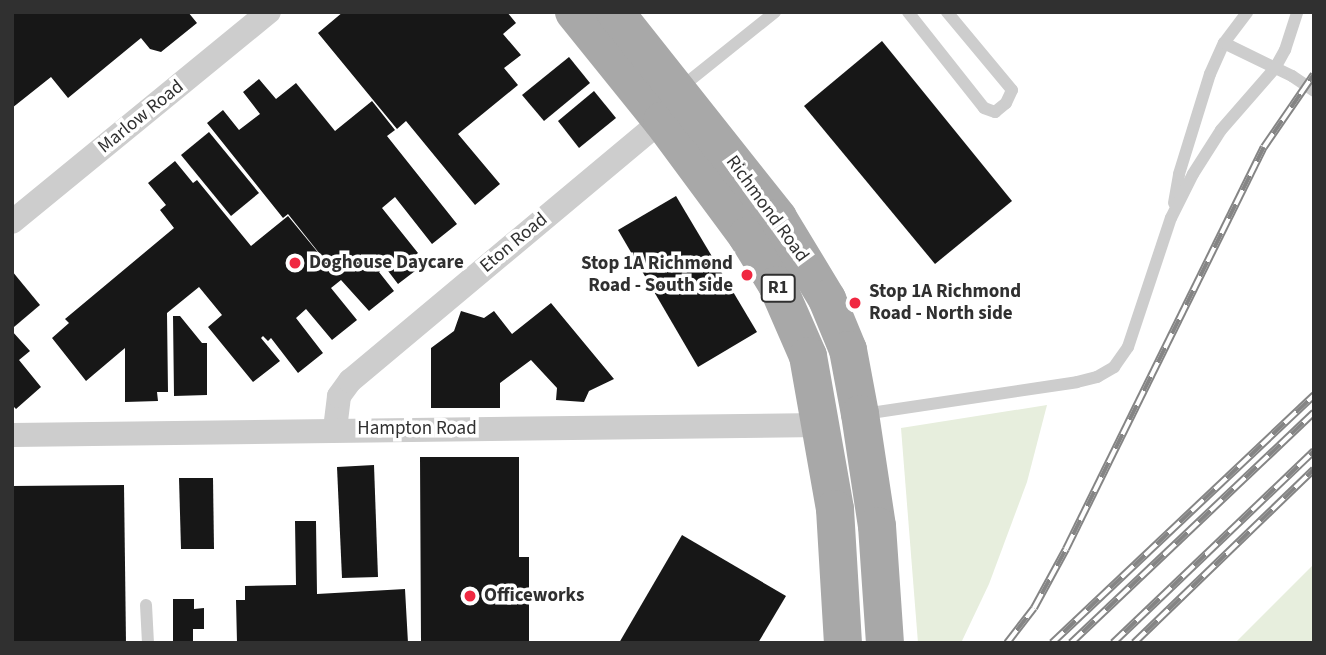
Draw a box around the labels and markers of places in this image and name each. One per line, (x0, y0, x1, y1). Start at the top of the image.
place label: Doghouse Daycare (309, 252, 464, 274)
place label: Stop 1A Richmond Road - South side (581, 253, 733, 297)
marker: Doghouse Daycare (287, 255, 303, 271)
marker: Stop 1A Richmond Road - South side (739, 267, 755, 283)
place label: Stop 1A Richmond Road - North side (869, 281, 1021, 325)
marker: Stop 1A Richmond Road - North side (847, 295, 863, 311)
place label: Officeworks (484, 585, 584, 607)
marker: Officeworks (462, 588, 478, 604)

